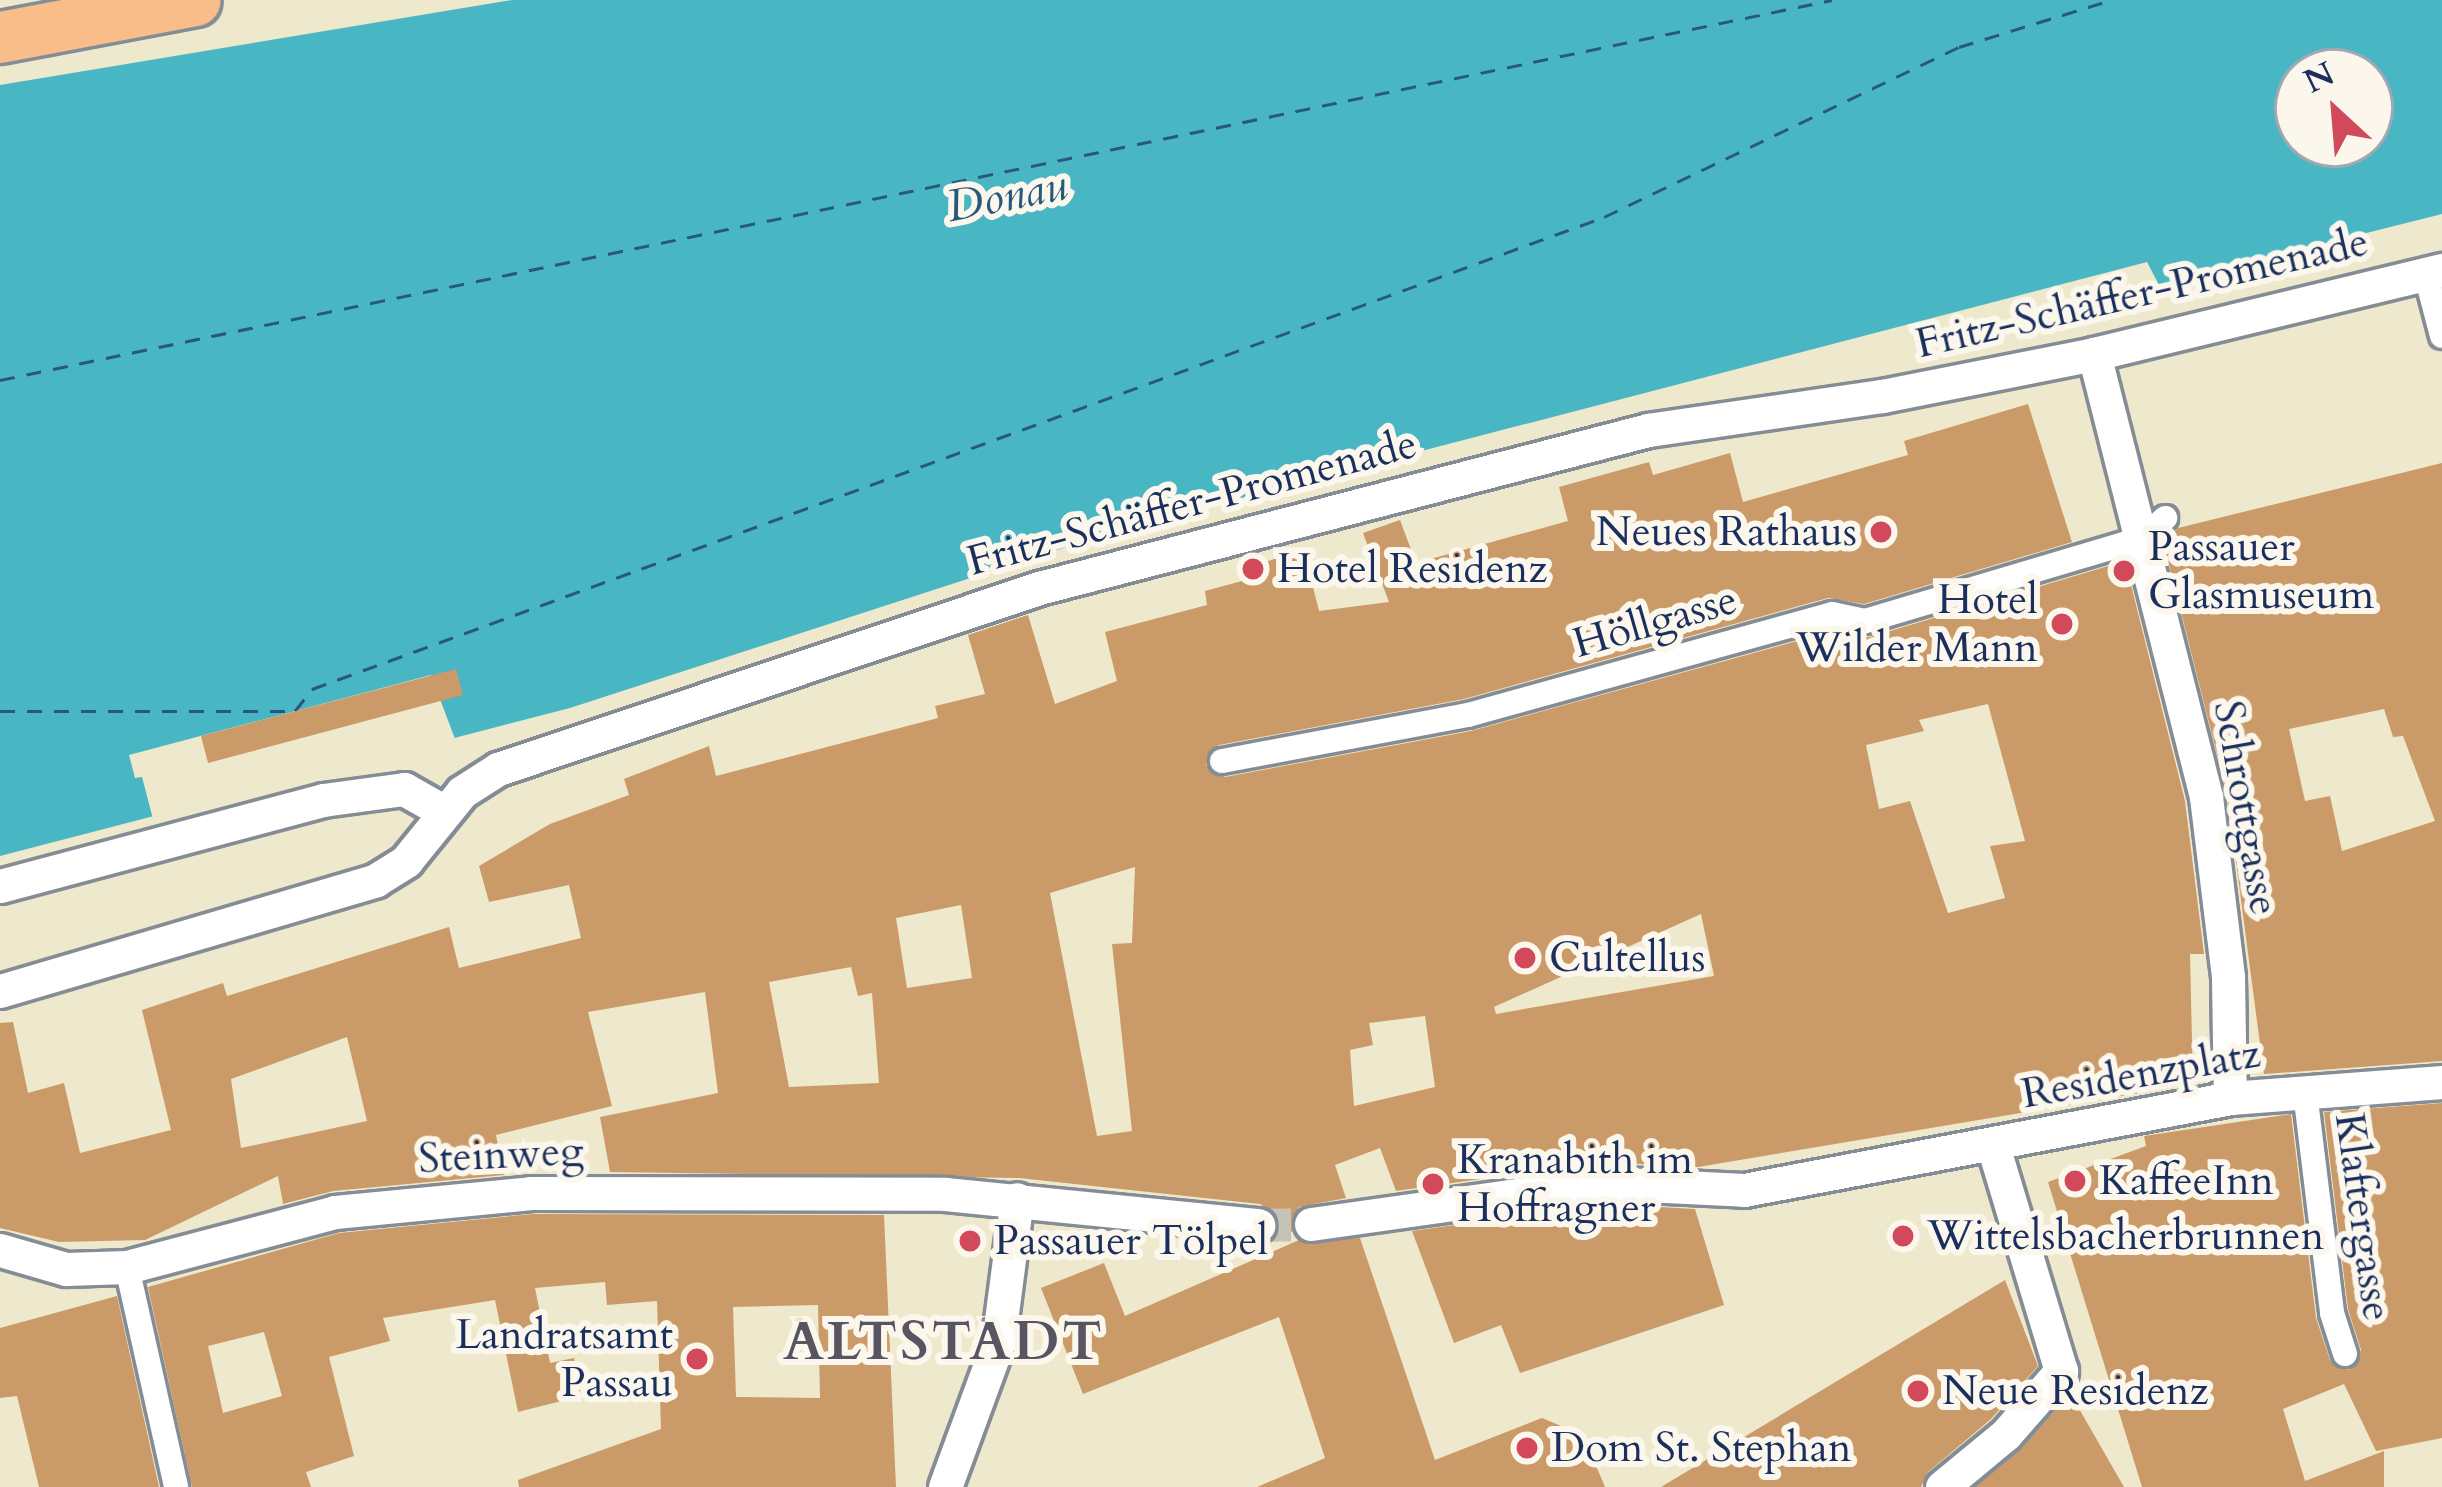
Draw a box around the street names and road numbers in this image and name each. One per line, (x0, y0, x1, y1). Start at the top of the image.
street label: Fritz-Schäffer-Promenade (1911, 216, 2373, 370)
street label: Fritz-Schäffer-Promenade (962, 419, 1422, 587)
street label: Höllgasse (1567, 575, 1743, 669)
street label: Schrottgasse (2202, 697, 2290, 919)
street label: Residenzplatz (2018, 1028, 2264, 1120)
street label: Klaftergasse (2323, 1110, 2403, 1324)
street label: Steinweg (417, 1126, 585, 1184)

